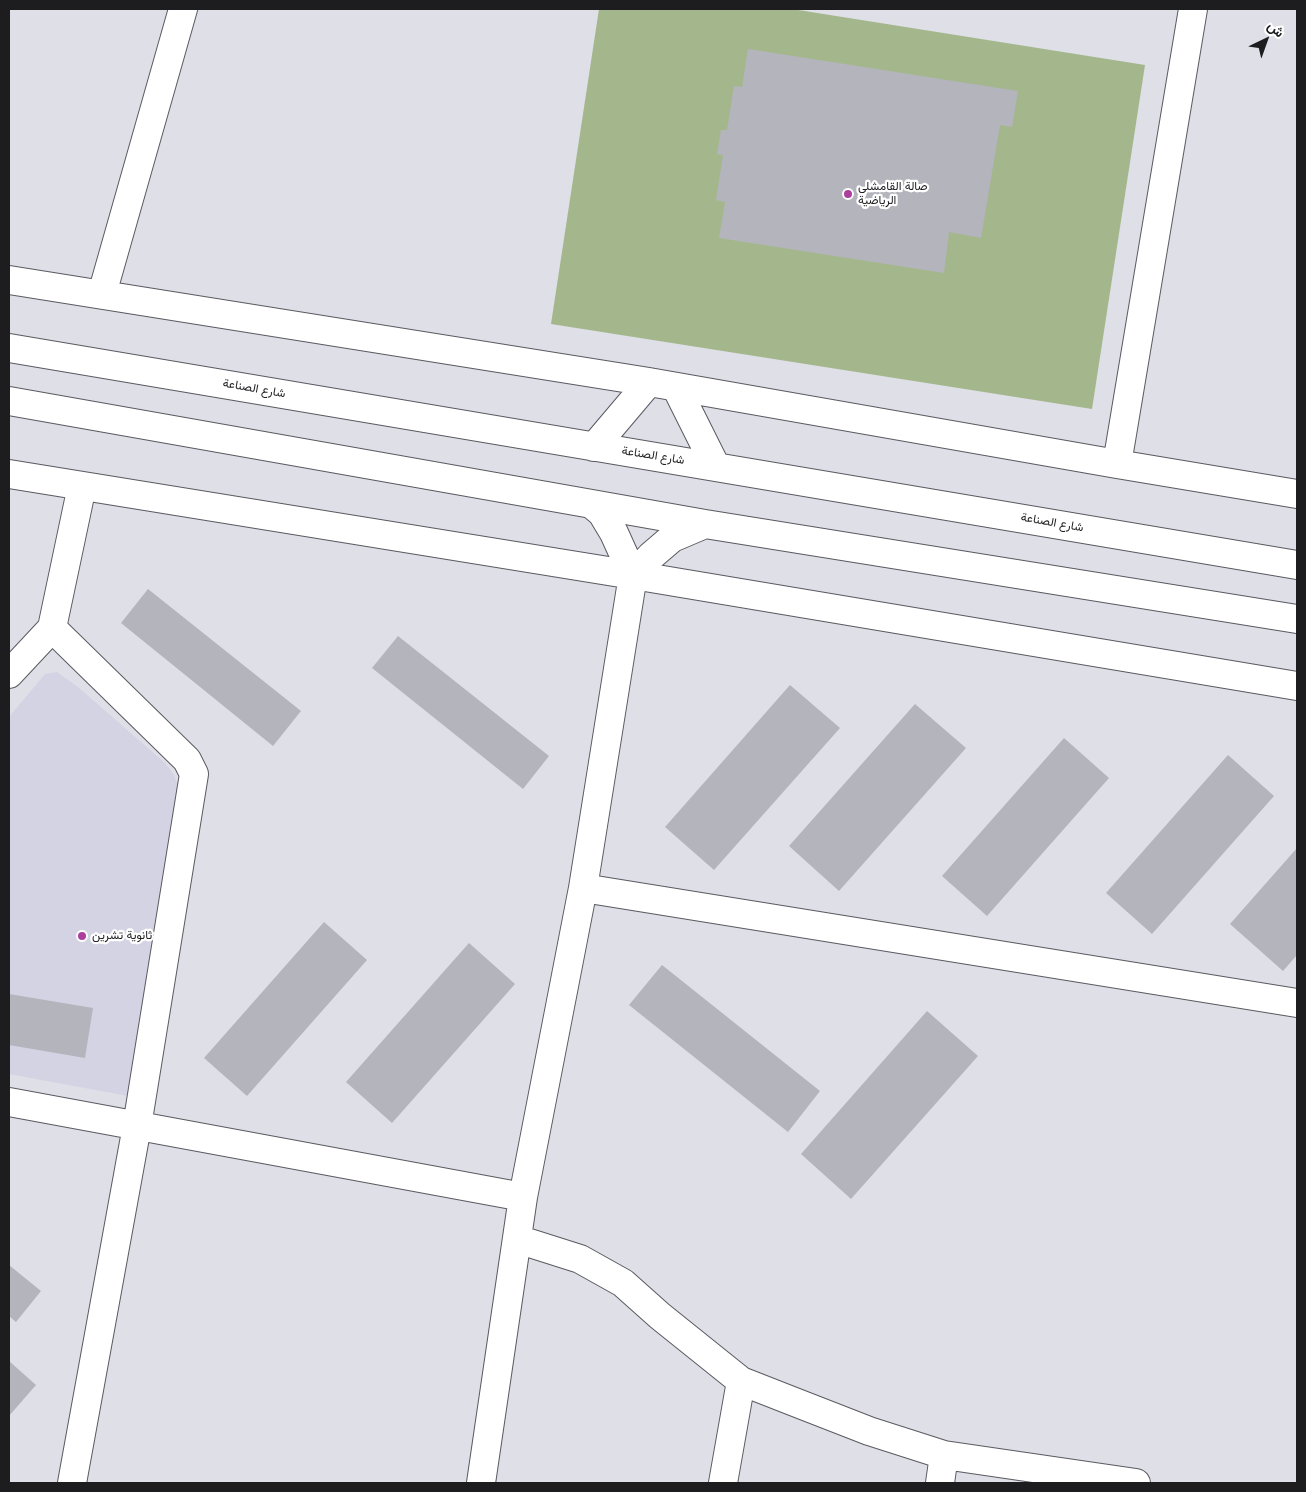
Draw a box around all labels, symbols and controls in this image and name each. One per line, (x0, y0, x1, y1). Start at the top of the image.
north arrow (1241, 15, 1291, 65)
text: ش (1263, 16, 1289, 42)
place label: صالة القامشلي الرياضية (858, 180, 928, 208)
marker: صالة القامشلي الرياضية (842, 188, 854, 200)
street label: شارع الصناعة (221, 376, 287, 402)
street label: شارع الصناعة (620, 444, 686, 468)
street label: شارع الصناعة (1019, 510, 1085, 536)
place label: ثانوية تشرين (92, 929, 152, 943)
marker: ثانوية تشرين (76, 930, 88, 942)

